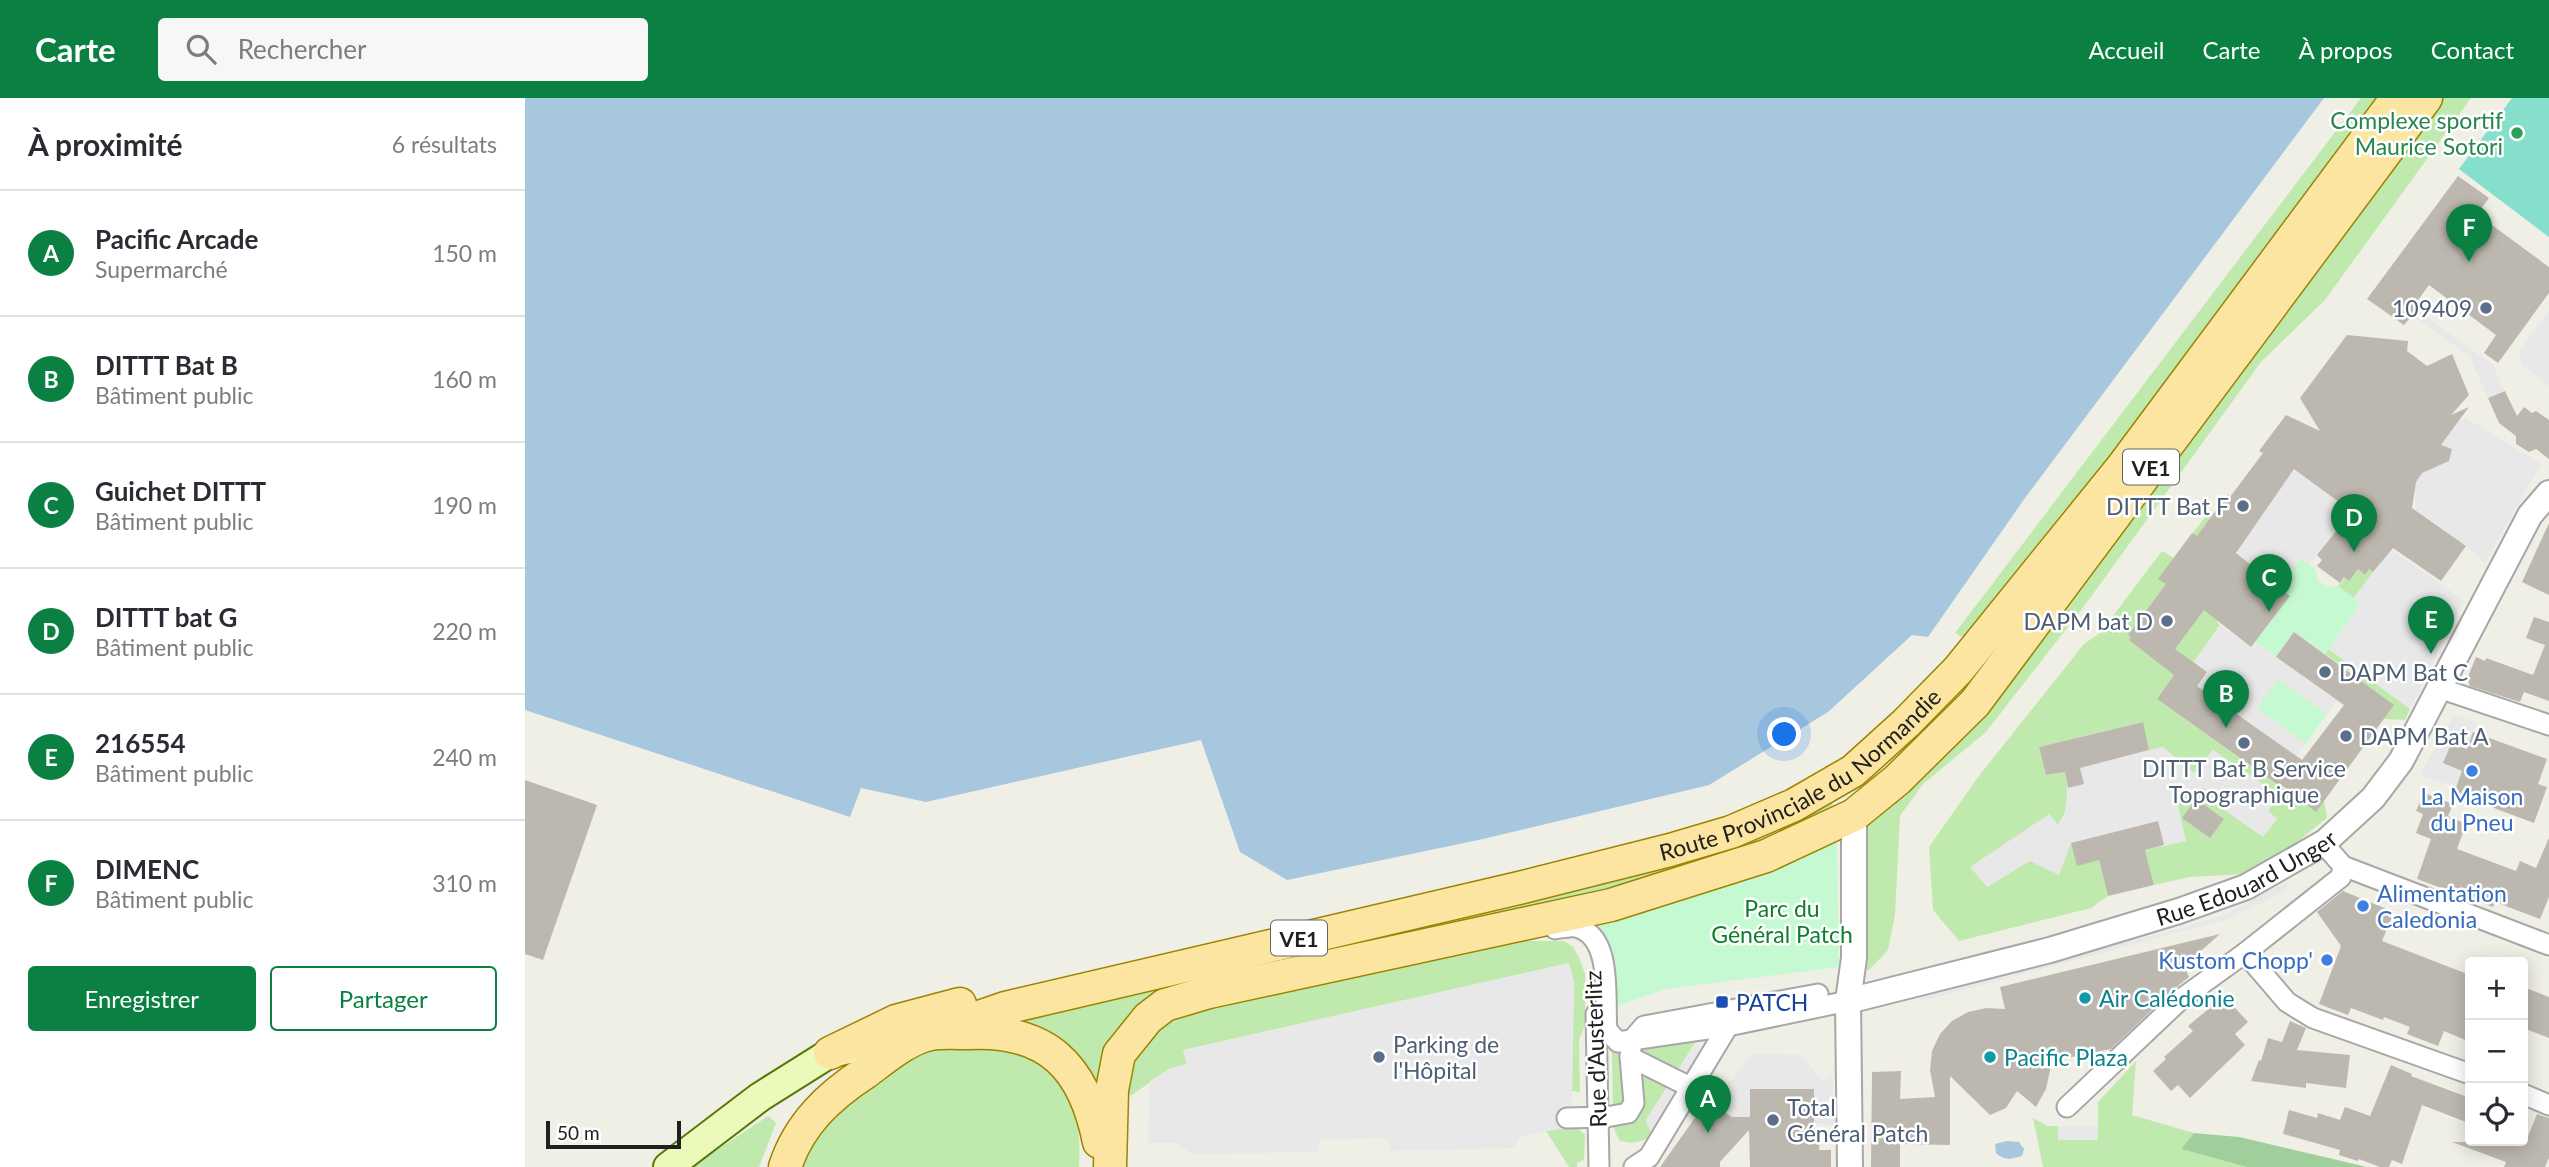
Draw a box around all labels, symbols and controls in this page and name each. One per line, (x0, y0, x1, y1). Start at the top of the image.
search box (158, 18, 648, 81)
text: Carte (35, 29, 116, 69)
icon: search (182, 30, 220, 68)
text: Rechercher (238, 33, 367, 65)
text: Accueil (2088, 35, 2164, 64)
text: Carte (2202, 35, 2260, 64)
text: À propos (2298, 35, 2393, 64)
text: Contact (2431, 35, 2514, 64)
place label: Complexe sportif Maurice Sotori (2330, 106, 2503, 160)
marker: Complexe sportif Maurice Sotori (2509, 125, 2525, 141)
text: À proximité (28, 126, 183, 162)
text: 6 résultats (392, 130, 497, 158)
pin: F (2446, 204, 2492, 262)
text: Pacific Arcade (95, 223, 258, 255)
text: A (43, 239, 59, 267)
text: 150 m (432, 239, 497, 267)
text: Supermarché (95, 255, 228, 283)
place label: 109409 (2392, 294, 2472, 322)
marker: 109409 (2478, 300, 2494, 316)
text: DITTT Bat B (95, 349, 238, 381)
text: B (43, 365, 59, 393)
text: 160 m (432, 365, 497, 393)
text: Bâtiment public (95, 381, 254, 409)
road number: VE1 (2123, 450, 2179, 484)
text: Guichet DITTT (95, 475, 266, 507)
text: C (43, 491, 59, 519)
text: 190 m (432, 491, 497, 519)
place label: DITTT Bat F (2106, 492, 2229, 520)
pin: D (2331, 494, 2377, 552)
marker: DITTT Bat F (2235, 498, 2251, 514)
text: Bâtiment public (95, 507, 254, 535)
pin: C (2246, 554, 2292, 612)
pin: E (2408, 596, 2454, 654)
text: DITTT bat G (95, 601, 237, 633)
place label: DAPM bat D (2024, 607, 2153, 635)
marker: DAPM bat D (2159, 613, 2175, 629)
text: D (42, 617, 60, 645)
text: 220 m (432, 617, 497, 645)
text: Bâtiment public (95, 633, 254, 661)
place label: DAPM Bat C (2339, 658, 2468, 686)
marker: DAPM Bat C (2317, 664, 2333, 680)
pin: B (2203, 670, 2249, 728)
street label: Route Provinciale du Normandie (1656, 682, 1946, 866)
your location (1767, 717, 1801, 751)
place label: DAPM Bat A (2360, 722, 2489, 750)
text: 216554 (95, 727, 185, 759)
marker: DAPM Bat A (2338, 728, 2354, 744)
marker: DITTT Bat B Service Topographique (2236, 735, 2252, 751)
text: E (44, 743, 58, 771)
text: 240 m (432, 743, 497, 771)
place label: DITTT Bat B Service Topographique (2142, 754, 2346, 808)
text: Bâtiment public (95, 759, 254, 787)
marker: La Maison du Pneu (2464, 763, 2480, 779)
place label: La Maison du Pneu (2421, 782, 2523, 836)
street label: Rue Edouard Unger (2153, 824, 2343, 931)
text: DIMENC (95, 853, 199, 885)
text: F (44, 869, 58, 897)
text: 310 m (432, 869, 497, 897)
place label: Alimentation Caledonia (2377, 879, 2507, 933)
text: Bâtiment public (95, 885, 254, 913)
park label: Parc du Général Patch (1711, 894, 1853, 948)
marker: Alimentation Caledonia (2355, 898, 2371, 914)
road number: VE1 (1271, 920, 1327, 956)
place label: Kustom Chopp' (2158, 946, 2313, 974)
marker: Kustom Chopp' (2319, 952, 2335, 968)
map controls (2465, 957, 2528, 1146)
button: + (2465, 957, 2528, 1020)
button: Enregistrer (28, 966, 256, 1031)
button: Partager (270, 966, 497, 1031)
street label: Rue d'Austerlitz (1578, 970, 1612, 1128)
place label: Air Calédonie (2099, 984, 2235, 1012)
place label: PATCH (1736, 988, 1808, 1016)
marker: Air Calédonie (2077, 990, 2093, 1006)
marker: PATCH (1714, 994, 1730, 1010)
button: − (2465, 1020, 2528, 1083)
place label: Parking de l'Hôpital (1393, 1030, 1499, 1084)
place label: Pacific Plaza (2004, 1043, 2128, 1071)
marker: Parking de l'Hôpital (1371, 1049, 1387, 1065)
marker: Pacific Plaza (1982, 1049, 1998, 1065)
pin: A (1685, 1075, 1731, 1133)
button: locate (2465, 1083, 2528, 1146)
place label: Total Général Patch (1787, 1093, 1928, 1147)
marker: Total Général Patch (1765, 1112, 1781, 1128)
scale bar (546, 1118, 681, 1150)
text: 50 m (557, 1121, 600, 1144)

